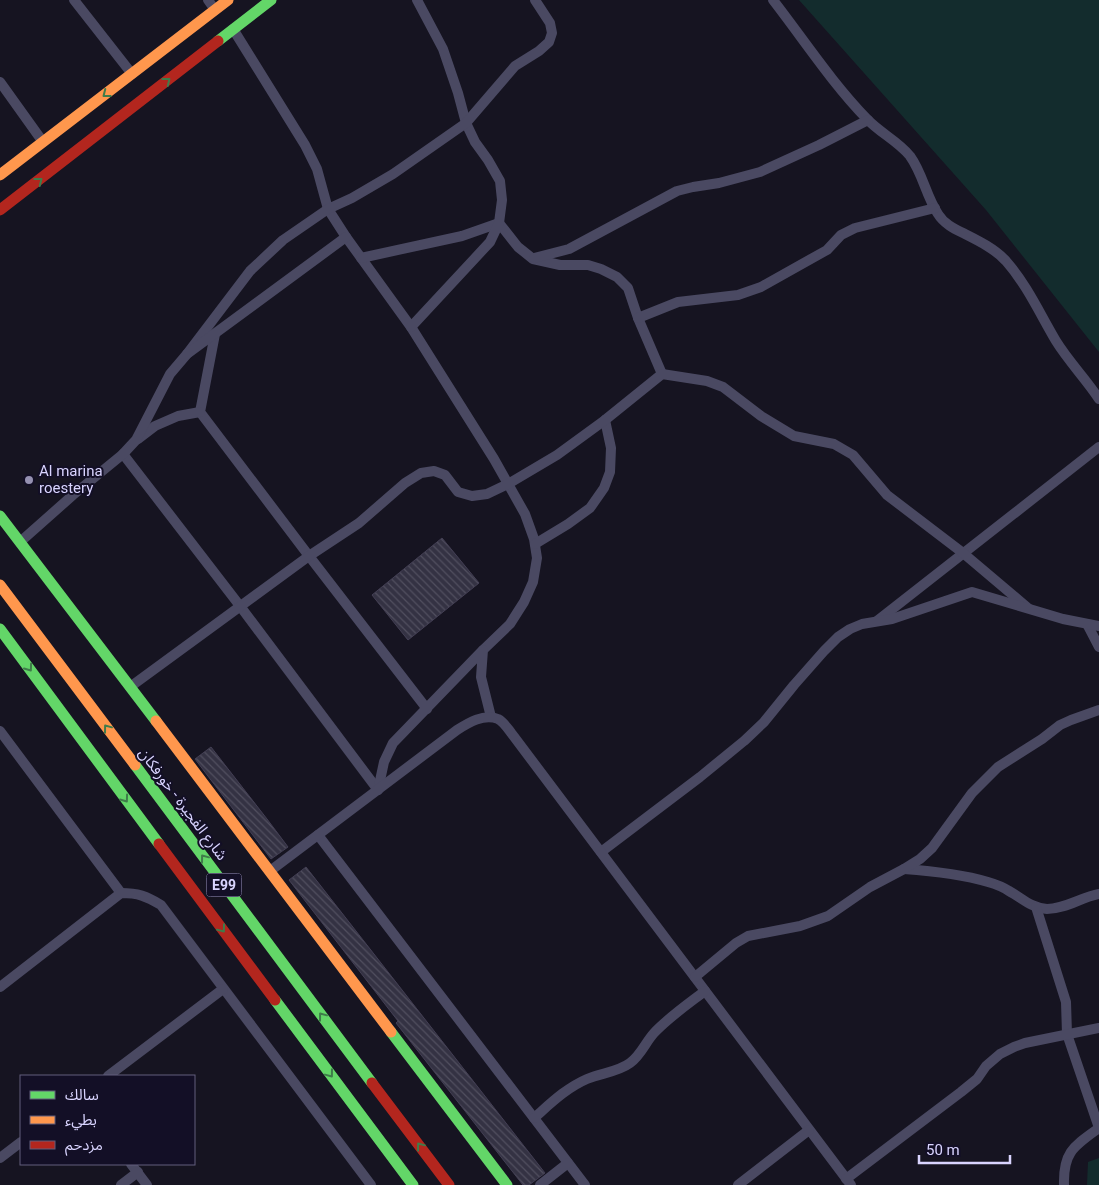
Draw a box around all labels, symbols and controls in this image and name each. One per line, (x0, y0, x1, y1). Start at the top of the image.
one-way arrow (161, 78, 171, 87)
one-way arrow (103, 88, 112, 96)
one-way arrow (33, 177, 42, 186)
place label: Al marina roestery (39, 462, 103, 497)
marker: Al marina roestery (23, 474, 35, 486)
one-way arrow (23, 662, 32, 672)
one-way arrow (104, 725, 112, 734)
street label: شارع الفجيرة - خورفكان (133, 744, 231, 866)
one-way arrow (119, 793, 128, 803)
one-way arrow (201, 854, 210, 864)
road number: E99 (206, 874, 242, 896)
one-way arrow (216, 923, 225, 933)
one-way arrow (320, 1013, 328, 1022)
one-way arrow (324, 1068, 333, 1078)
legend (20, 1075, 195, 1165)
text: سالك (65, 1086, 99, 1104)
text: بطيء (65, 1111, 97, 1131)
scale bar (919, 1132, 1010, 1164)
text: مزدحم (65, 1136, 103, 1156)
text: 50 m (926, 1141, 960, 1159)
one-way arrow (417, 1143, 425, 1152)

